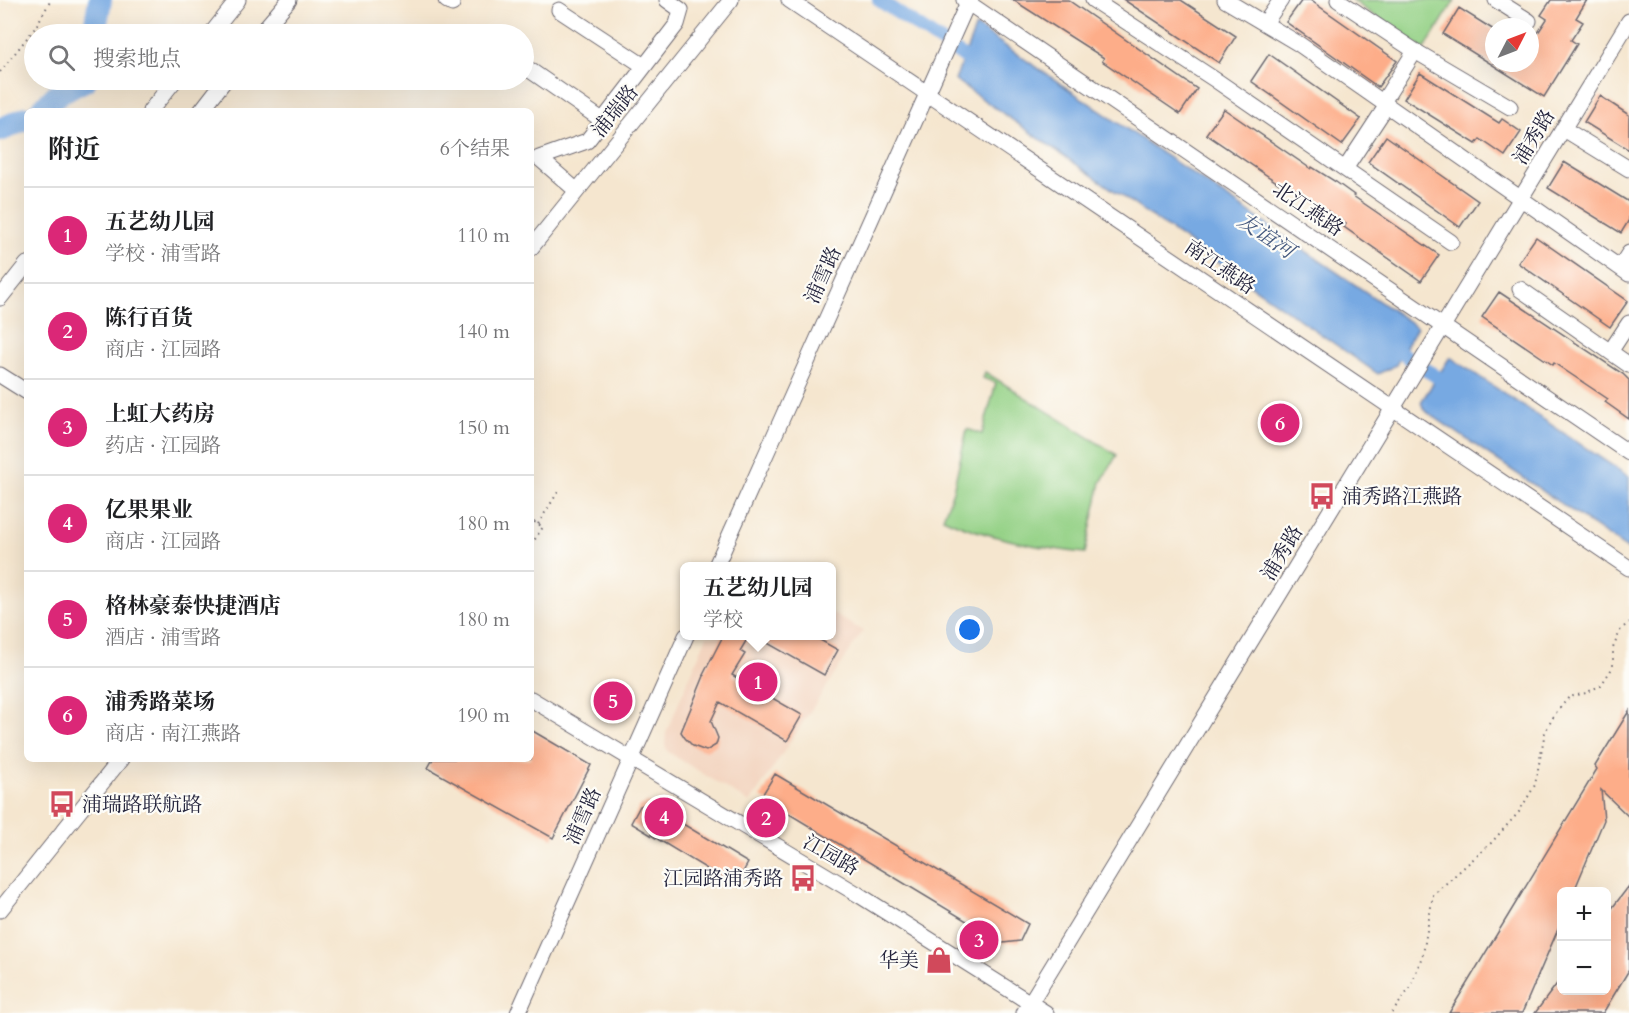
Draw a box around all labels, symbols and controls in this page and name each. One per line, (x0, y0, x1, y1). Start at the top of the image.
north arrow (1485, 18, 1539, 72)
search box (24, 24, 534, 90)
icon: search (45, 41, 78, 74)
text: 搜索地点 (93, 44, 181, 74)
street label: 浦瑞路 (586, 79, 644, 143)
street label: 浦秀路 (1507, 104, 1561, 170)
text: 附近 (48, 132, 100, 167)
text: 6个结果 (440, 135, 510, 162)
street label: 北江燕路 (1267, 175, 1349, 243)
water label: 友谊河 (1232, 206, 1304, 268)
text: 五艺幼儿园 (105, 207, 215, 237)
text: 1 (62, 222, 73, 249)
text: 110 m (457, 222, 510, 249)
street label: 南江燕路 (1179, 233, 1261, 301)
text: 学校 · 浦雪路 (105, 240, 221, 267)
street label: 浦雪路 (798, 242, 848, 308)
text: 陈行百货 (105, 303, 193, 333)
text: 2 (62, 318, 73, 345)
text: 140 m (457, 318, 510, 345)
text: 商店 · 江园路 (105, 336, 221, 363)
text: 上虹大药房 (105, 399, 215, 429)
pin: 6 (1260, 400, 1300, 446)
text: 3 (62, 414, 73, 441)
text: 150 m (457, 414, 510, 441)
text: 药店 · 江园路 (105, 432, 221, 459)
bus stop icon: 浦秀路江燕路 (1307, 481, 1337, 511)
place label: 浦秀路江燕路 (1342, 483, 1462, 510)
text: 亿果果业 (105, 495, 193, 525)
text: 4 (62, 510, 73, 537)
text: 180 m (457, 510, 510, 537)
street label: 浦秀路 (1255, 520, 1309, 586)
text: 商店 · 江园路 (105, 528, 221, 555)
popup (680, 562, 836, 640)
text: 五艺幼儿园 (703, 573, 813, 603)
text: 格林豪泰快捷酒店 (105, 591, 281, 621)
text: 5 (62, 606, 73, 633)
text: 180 m (457, 606, 510, 633)
text: 学校 (703, 606, 743, 633)
your location (955, 615, 984, 644)
text: 酒店 · 浦雪路 (105, 624, 221, 651)
pin: 1 (738, 660, 777, 704)
pin: 5 (594, 678, 632, 724)
text: 浦秀路菜场 (105, 687, 215, 717)
text: 6 (62, 702, 73, 729)
text: 190 m (457, 702, 510, 729)
text: 商店 · 南江燕路 (105, 720, 241, 747)
street label: 浦雪路 (558, 783, 608, 849)
bus stop icon: 浦瑞路联航路 (47, 789, 77, 819)
place label: 浦瑞路联航路 (82, 791, 202, 818)
pin: 4 (644, 794, 684, 840)
pin: 2 (746, 796, 786, 840)
street label: 江园路 (798, 828, 864, 882)
bus stop icon: 江园路浦秀路 (788, 863, 818, 893)
place label: 江园路浦秀路 (663, 865, 783, 892)
map controls (1557, 887, 1611, 995)
button: + (1557, 887, 1611, 941)
pin: 3 (960, 918, 998, 962)
button: − (1557, 941, 1611, 995)
shop icon: 华美 (924, 945, 954, 975)
place label: 华美 (879, 947, 919, 974)

